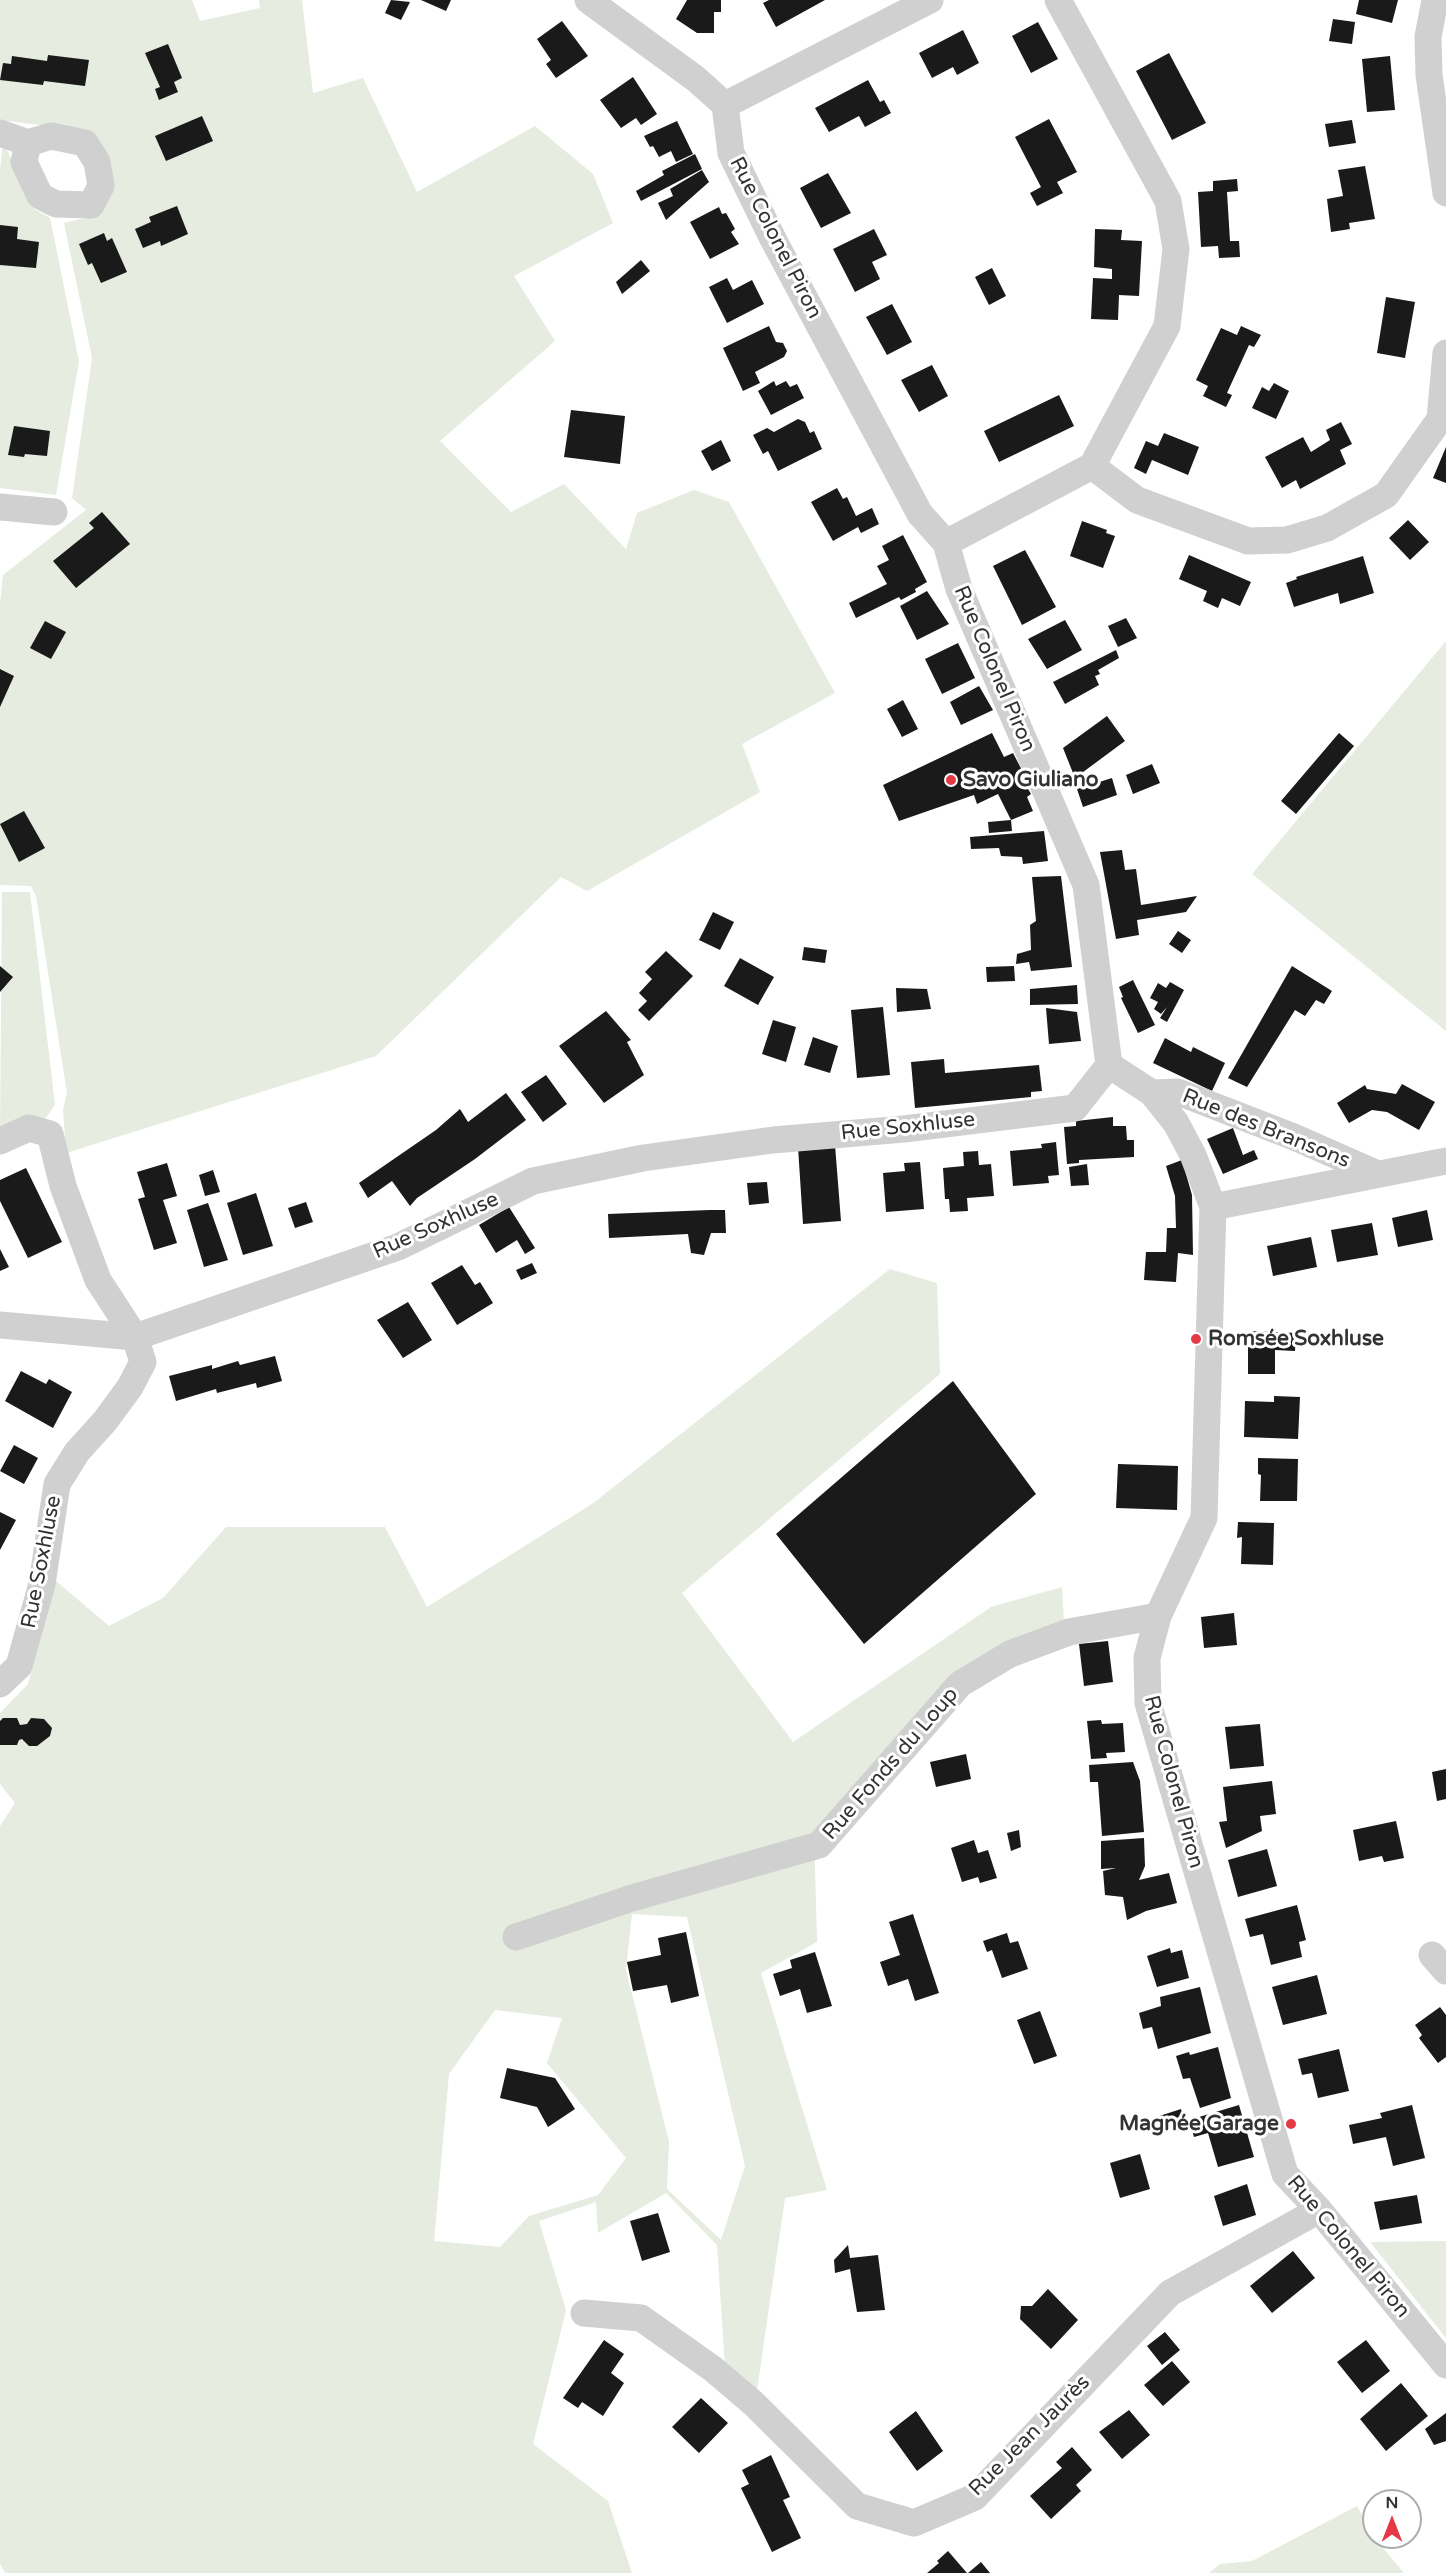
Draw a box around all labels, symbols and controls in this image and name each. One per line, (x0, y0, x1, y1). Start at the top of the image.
street label: Rue Colonel Piron (723, 153, 827, 323)
street label: Rue Colonel Piron (948, 582, 1040, 756)
place label: Savo Giuliano (963, 767, 1098, 793)
marker: Savo Giuliano (944, 773, 958, 787)
street label: Rue des Bransons (1179, 1084, 1353, 1174)
street label: Rue Soxhluse (840, 1107, 976, 1147)
street label: Rue Soxhluse (369, 1187, 503, 1265)
place label: Romsée Soxhluse (1208, 1326, 1384, 1352)
marker: Romsée Soxhluse (1189, 1332, 1203, 1346)
street label: Rue Soxhluse (17, 1494, 67, 1630)
street label: Rue Fonds du Loup (818, 1683, 964, 1845)
street label: Rue Colonel Piron (1138, 1693, 1208, 1871)
place label: Magnée Garage (1119, 2111, 1279, 2137)
marker: Magnée Garage (1284, 2117, 1298, 2131)
street label: Rue Colonel Piron (1281, 2171, 1415, 2323)
street label: Rue Jean Jaurès (964, 2370, 1096, 2502)
north arrow (1362, 2489, 1422, 2549)
text: N (1386, 2493, 1398, 2513)

